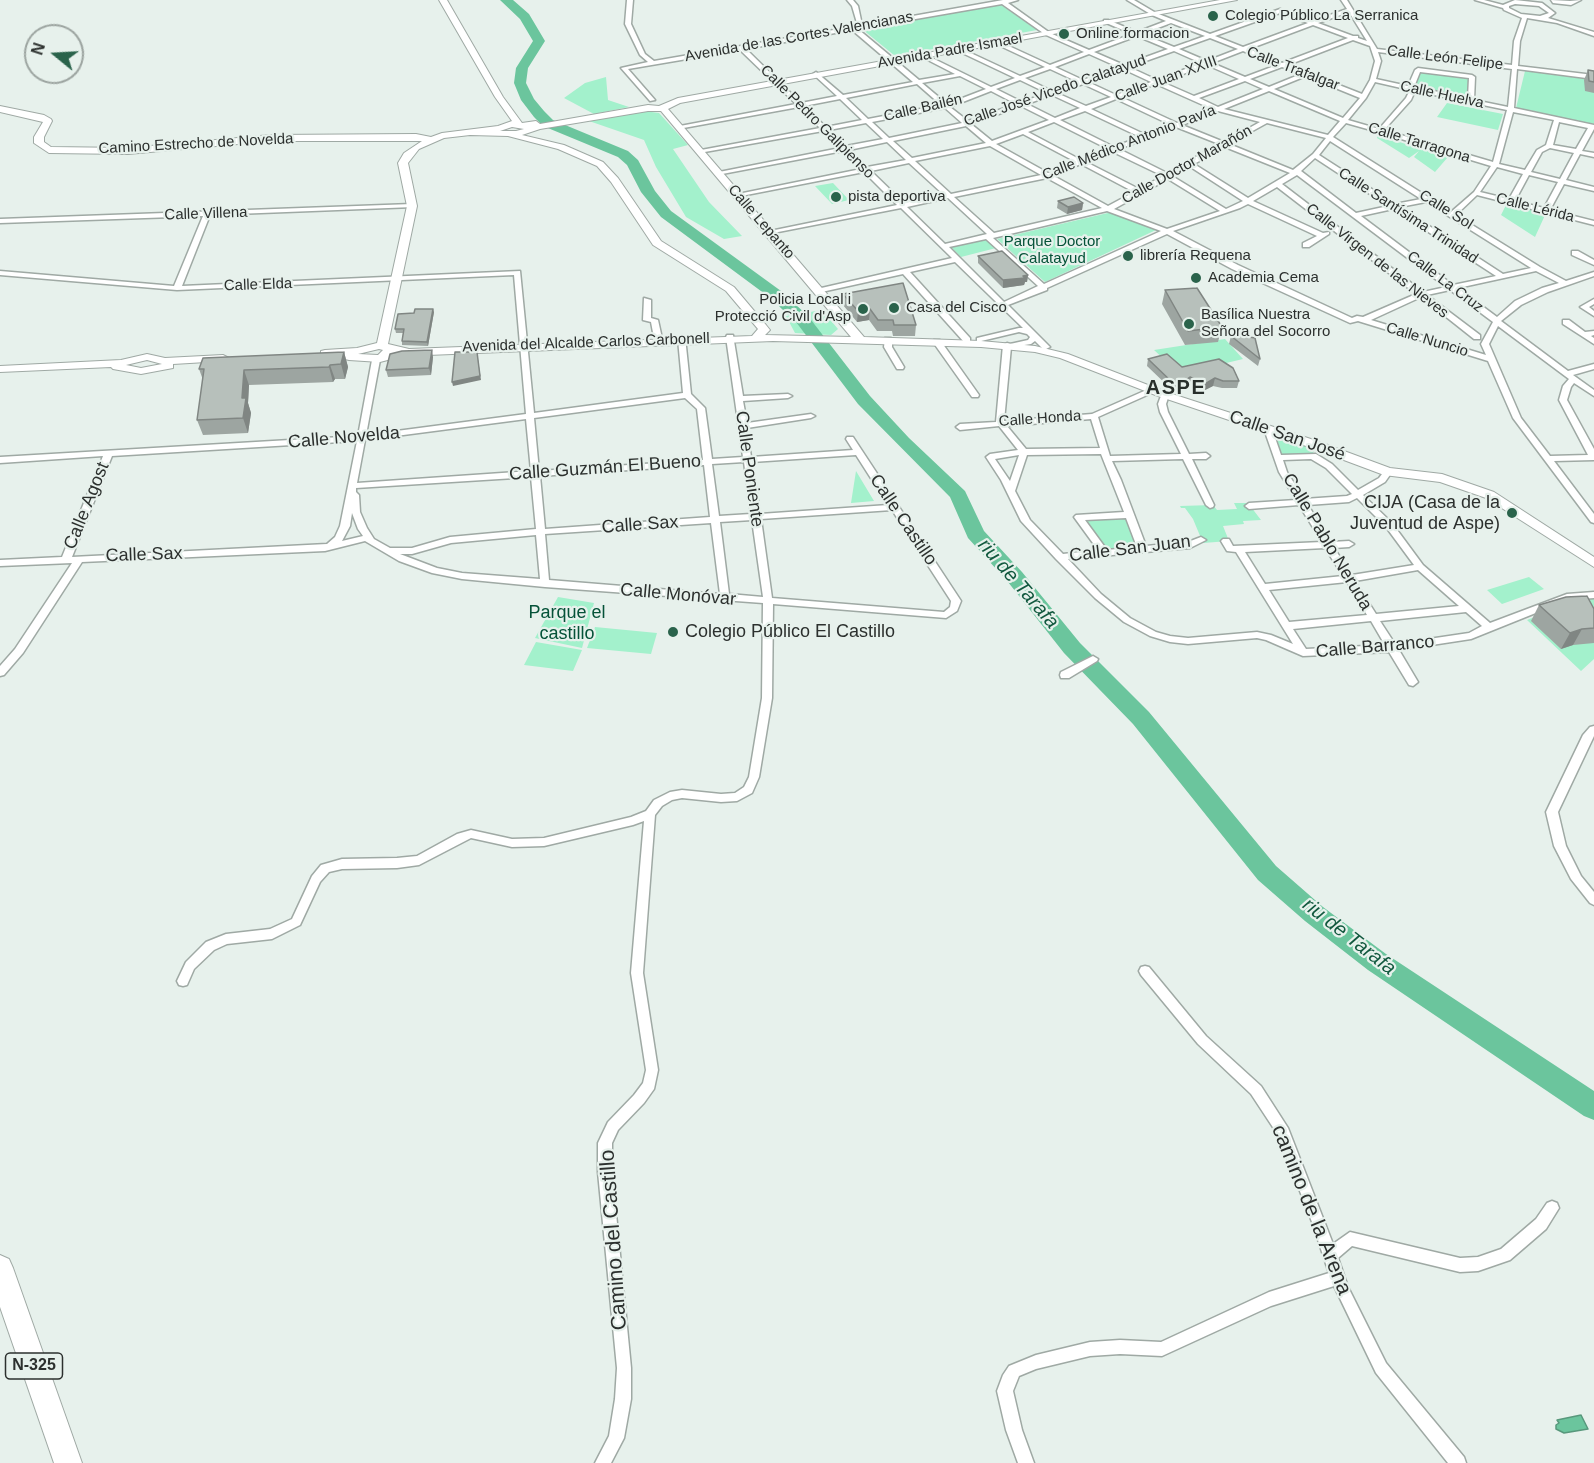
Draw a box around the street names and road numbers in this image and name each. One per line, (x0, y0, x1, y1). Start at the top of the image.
street label: Avenida de las Cortes Valencianas (684, 8, 914, 66)
street label: Avenida Padre Ismael (876, 29, 1024, 73)
street label: Calle León Felipe (1386, 42, 1504, 74)
street label: Calle Trafalgar (1244, 43, 1342, 95)
street label: Calle José Vicedo Calatayud (962, 51, 1148, 131)
street label: Calle Juan XXIII (1112, 52, 1220, 106)
street label: Calle Pedro Galipienso (756, 61, 878, 183)
street label: Calle Huelva (1399, 77, 1485, 113)
street label: Calle Bailén (882, 90, 964, 126)
street label: Calle Médico Antonio Pavía (1040, 102, 1218, 184)
street label: Calle Tarragona (1366, 119, 1472, 167)
street label: Calle Doctor Marañón (1119, 122, 1255, 208)
street label: Camino Estrecho de Novelda (98, 130, 294, 158)
street label: Calle Santísima Trinidad (1335, 164, 1481, 268)
street label: Calle Lepanto (724, 181, 798, 263)
street label: Calle Sol (1416, 186, 1476, 234)
street label: Calle Lérida (1494, 190, 1576, 226)
street label: Calle Virgen de las Nieves (1302, 200, 1452, 322)
street label: Calle Villena (164, 204, 248, 224)
street label: Calle La Cruz (1403, 247, 1487, 317)
street label: Calle Elda (224, 275, 292, 295)
street label: Calle Nuncio (1384, 319, 1470, 361)
street label: Avenida del Alcalde Carlos Carbonell (462, 330, 710, 356)
street label: Calle San José (1226, 406, 1348, 466)
street label: Calle Honda (998, 407, 1082, 431)
street label: Calle Poniente (730, 410, 768, 528)
street label: Calle Novelda (287, 422, 401, 454)
street label: Calle Guzmán El Bueno (508, 451, 702, 485)
street label: Calle Agost (60, 459, 114, 553)
street label: Calle Castillo (865, 470, 941, 570)
street label: Calle Pablo Neruda (1278, 470, 1376, 614)
street label: Calle Sax (601, 512, 679, 538)
street label: Calle San Juan (1068, 531, 1192, 567)
street label: Calle Sax (105, 543, 183, 567)
street label: Calle Monóvar (619, 579, 737, 611)
street label: Calle Barranco (1315, 631, 1435, 663)
street label: camino de la Arena (1265, 1121, 1357, 1299)
street label: Camino del Castillo (595, 1149, 633, 1331)
road number: N-325 (6, 1353, 63, 1379)

